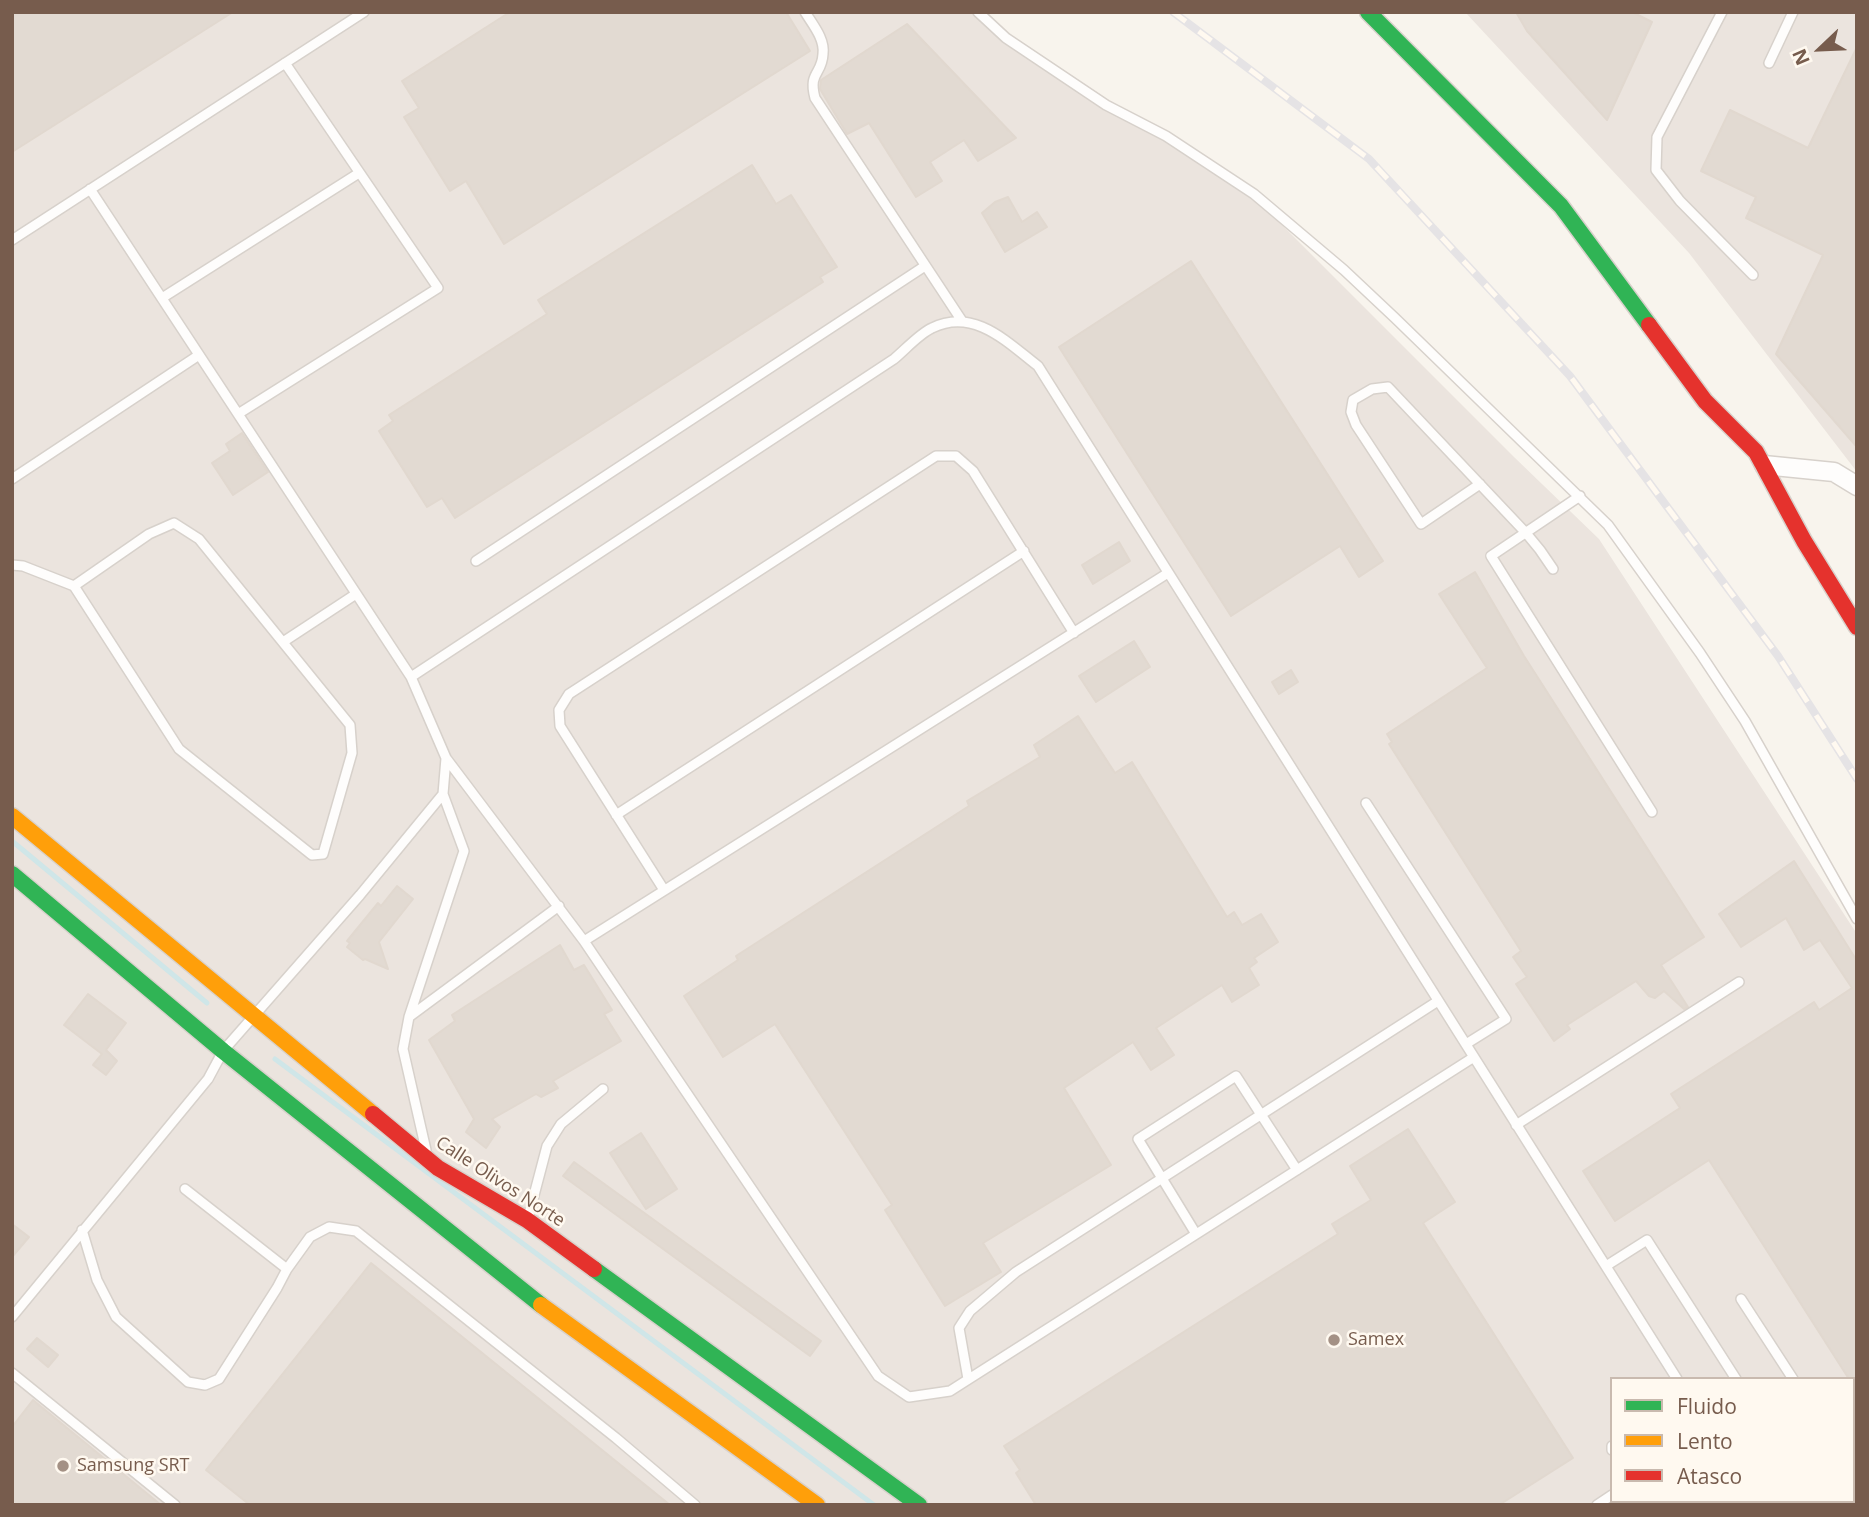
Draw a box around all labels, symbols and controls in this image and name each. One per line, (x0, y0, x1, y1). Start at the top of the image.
north arrow (1785, 14, 1855, 84)
text: N (1786, 45, 1816, 69)
street label: Calle Olivos Norte (431, 1132, 569, 1232)
place label: Samex (1348, 1329, 1404, 1351)
marker: Samex (1326, 1332, 1342, 1348)
legend (1610, 1377, 1855, 1503)
text: Fluido (1677, 1392, 1737, 1420)
text: Lento (1677, 1427, 1733, 1455)
place label: Samsung SRT (77, 1455, 190, 1477)
marker: Samsung SRT (55, 1458, 71, 1474)
text: Atasco (1677, 1462, 1742, 1490)

